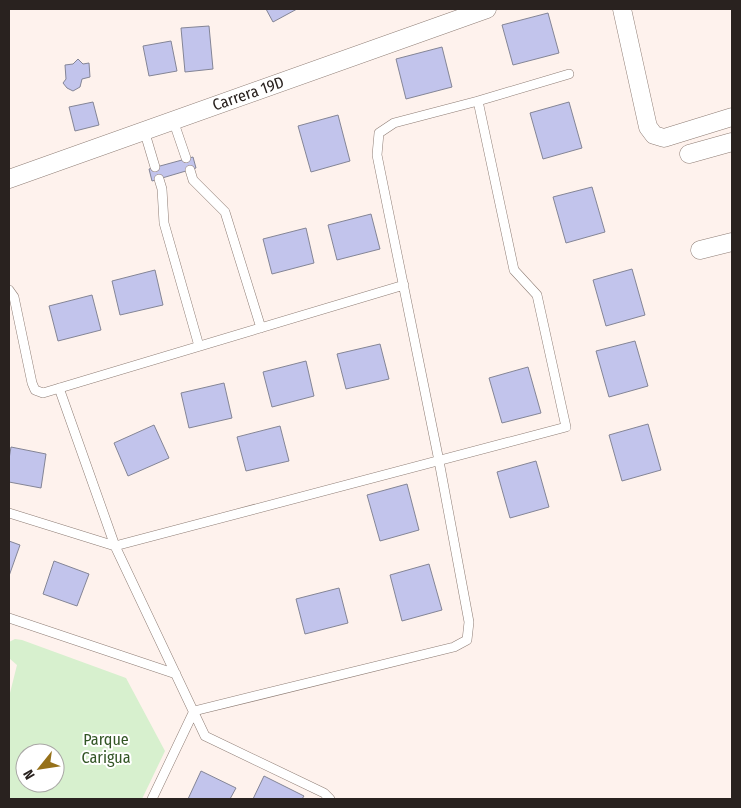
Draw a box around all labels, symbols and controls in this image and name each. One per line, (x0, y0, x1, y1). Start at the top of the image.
street label: Carrera 19D (210, 72, 286, 115)
park label: Parque Carigua (82, 730, 131, 767)
north arrow (15, 743, 65, 793)
text: N (20, 766, 39, 782)

